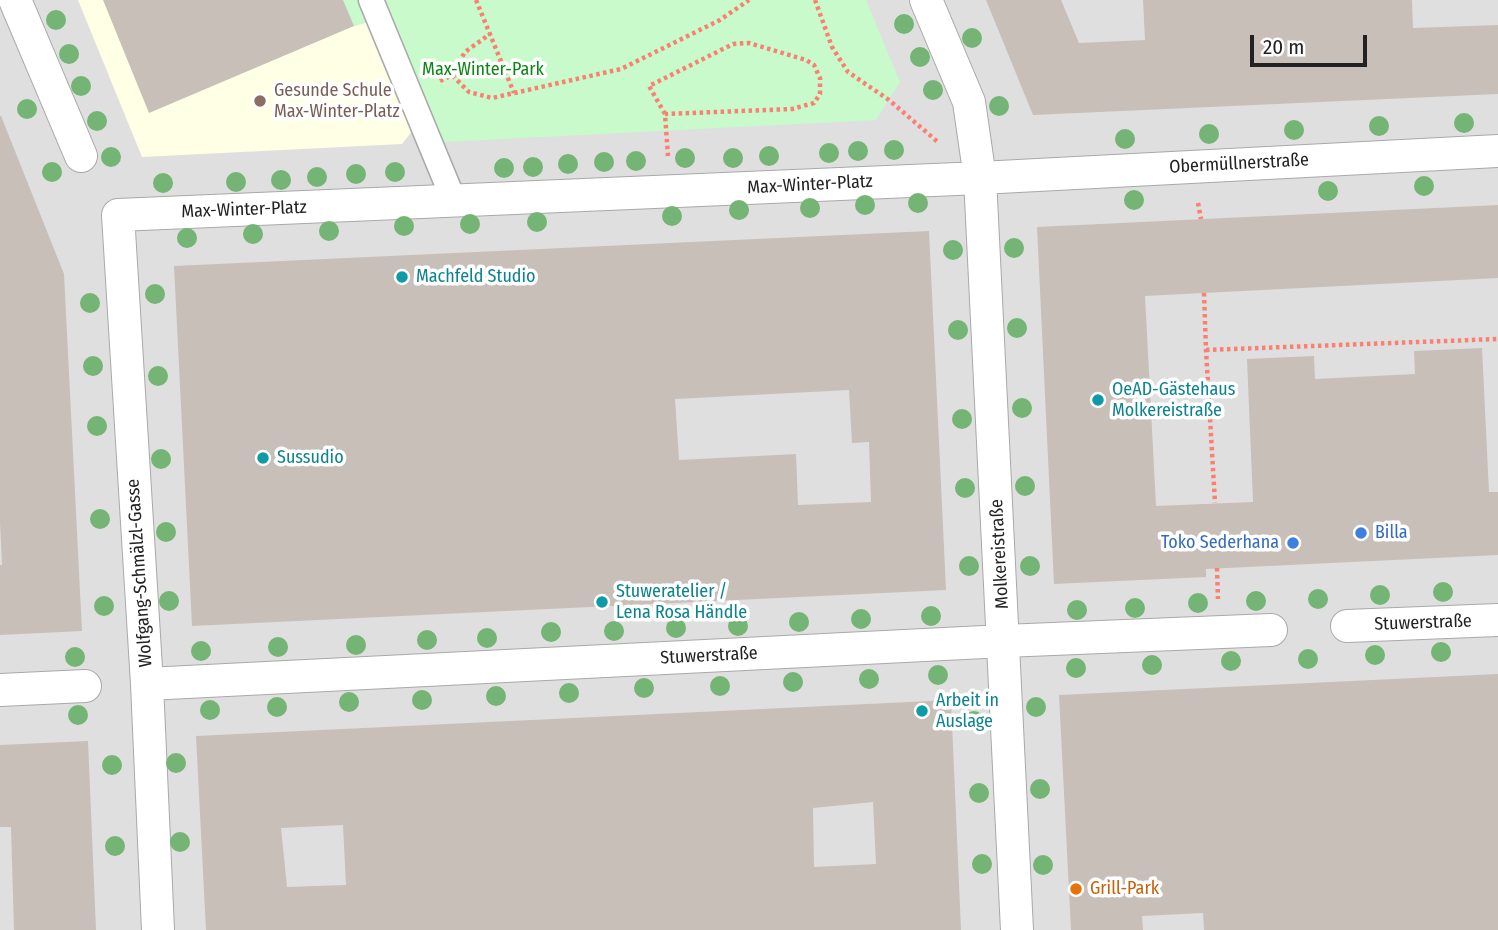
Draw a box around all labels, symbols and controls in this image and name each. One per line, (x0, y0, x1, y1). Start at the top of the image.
scale bar (1253, 21, 1370, 65)
text: 20 m (1263, 34, 1304, 60)
park label: Max-Winter-Park (422, 59, 544, 81)
place label: Gesunde Schule Max-Winter-Platz (274, 80, 400, 122)
marker: Gesunde Schule Max-Winter-Platz (252, 93, 268, 109)
street label: Obermüllnerstraße (1169, 150, 1309, 178)
street label: Max-Winter-Platz (747, 171, 873, 199)
street label: Max-Winter-Platz (181, 197, 307, 223)
place label: Machfeld Studio (416, 266, 535, 288)
marker: Machfeld Studio (394, 269, 410, 285)
place label: OeAD-Gästehaus Molkereistraße (1112, 379, 1235, 422)
marker: OeAD-Gästehaus Molkereistraße (1090, 392, 1106, 408)
place label: Sussudio (277, 447, 344, 469)
marker: Sussudio (255, 450, 271, 466)
street label: Wolfgang-Schmälzl-Gasse (123, 478, 157, 668)
street label: Molkereistraße (986, 499, 1014, 609)
place label: Billa (1375, 522, 1408, 544)
marker: Billa (1353, 525, 1369, 541)
place label: Toko Sederhana (1161, 532, 1279, 554)
marker: Toko Sederhana (1285, 535, 1301, 551)
place label: Stuweratelier / Lena Rosa Händle (616, 581, 747, 624)
marker: Stuweratelier / Lena Rosa Händle (594, 594, 610, 610)
street label: Stuwerstraße (1374, 611, 1472, 635)
street label: Stuwerstraße (660, 643, 758, 669)
place label: Arbeit in Auslage (936, 690, 999, 732)
marker: Arbeit in Auslage (914, 703, 930, 719)
place label: Grill-Park (1090, 878, 1159, 900)
marker: Grill-Park (1068, 881, 1084, 897)

